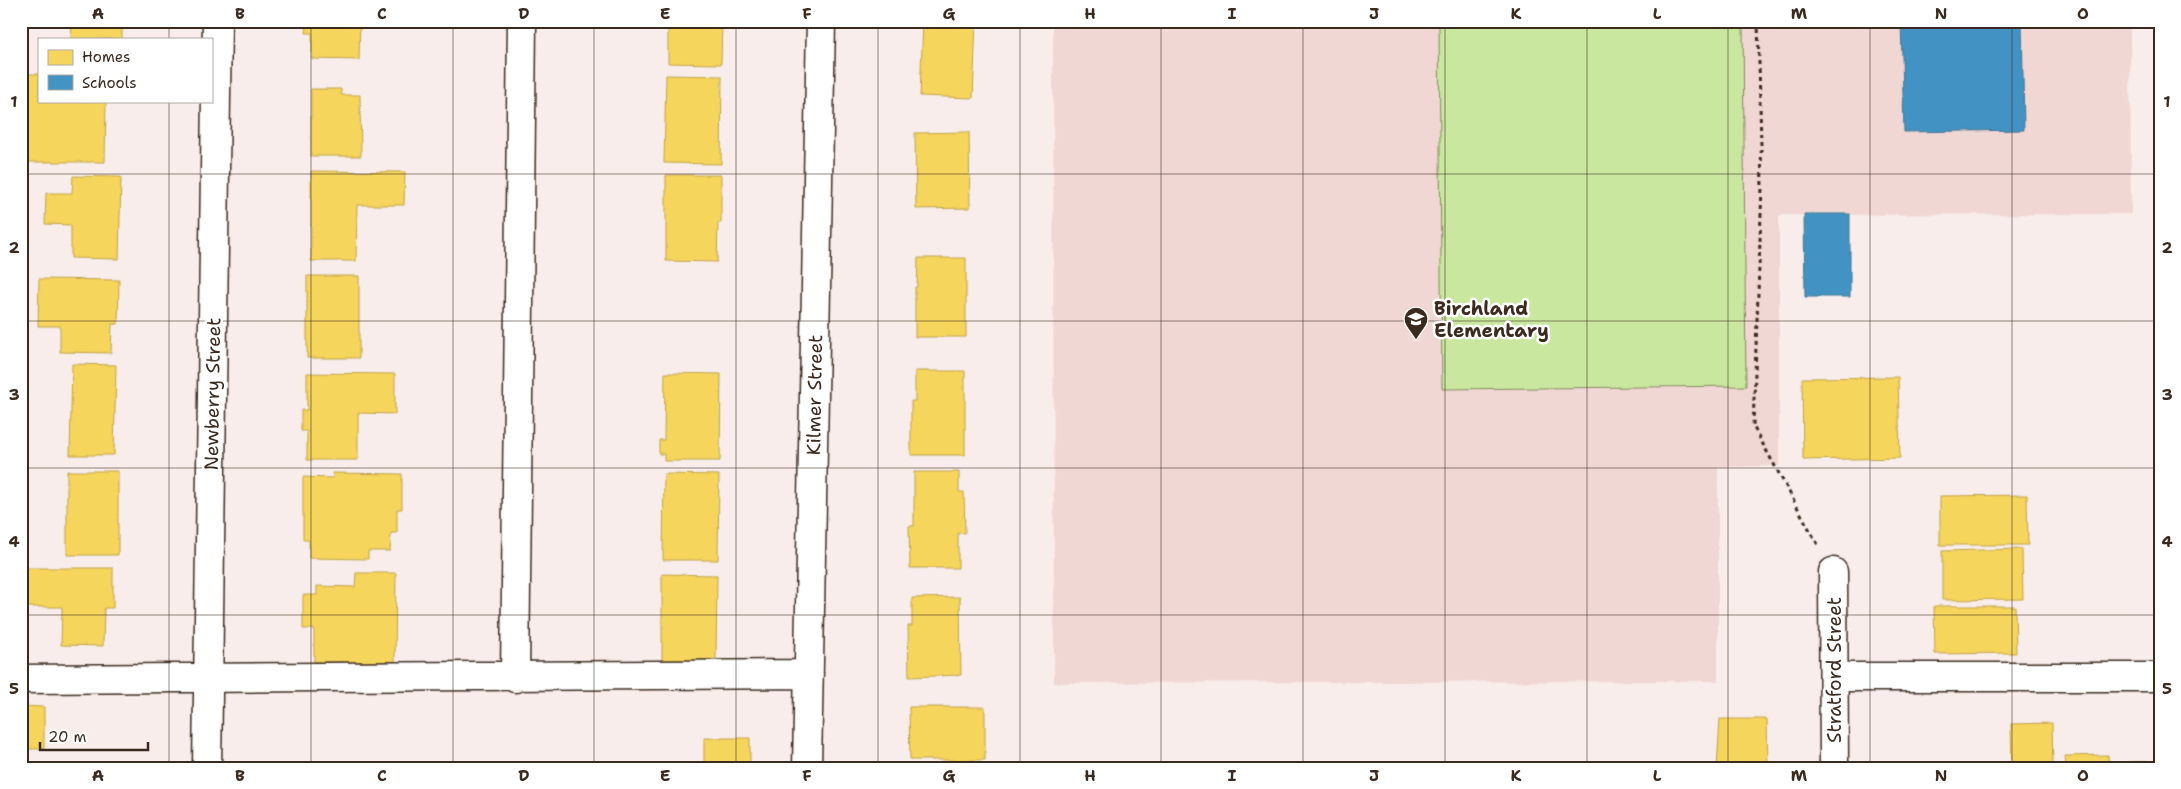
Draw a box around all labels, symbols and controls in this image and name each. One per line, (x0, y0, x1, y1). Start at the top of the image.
text: A (92, 3, 104, 24)
text: B (235, 3, 245, 24)
text: C (377, 3, 387, 24)
text: D (518, 3, 530, 24)
text: E (660, 3, 670, 24)
text: F (802, 3, 812, 24)
text: G (943, 3, 956, 24)
text: H (1084, 3, 1096, 24)
text: I (1228, 3, 1237, 24)
text: J (1369, 3, 1379, 24)
text: K (1511, 3, 1522, 24)
text: L (1653, 3, 1662, 24)
text: M (1791, 3, 1808, 24)
text: N (1935, 3, 1947, 24)
text: O (2077, 3, 2089, 24)
legend (38, 38, 212, 102)
text: Homes (82, 47, 130, 67)
text: Schools (82, 73, 137, 93)
text: 1 (10, 91, 18, 112)
text: 1 (2163, 91, 2171, 112)
text: 2 (8, 237, 20, 258)
text: 2 (2161, 237, 2173, 258)
place label: Birchland Elementary (1434, 296, 1549, 343)
school or university icon: Birchland Elementary (1403, 306, 1429, 340)
street label: Newberry Street (199, 317, 226, 471)
street label: Kilmer Street (801, 334, 828, 456)
text: 3 (8, 384, 20, 405)
text: 3 (2161, 384, 2173, 405)
text: 4 (8, 531, 20, 552)
text: 4 (2161, 531, 2173, 552)
street label: Stratford Street (1822, 597, 1847, 743)
text: 5 (9, 678, 19, 699)
text: 5 (2162, 678, 2172, 699)
scale bar (40, 719, 148, 751)
text: 20 m (48, 727, 87, 747)
text: A (92, 765, 104, 786)
text: B (235, 765, 245, 786)
text: C (377, 765, 387, 786)
text: D (518, 765, 530, 786)
text: E (660, 765, 670, 786)
text: F (802, 765, 812, 786)
text: G (943, 765, 956, 786)
text: H (1084, 765, 1096, 786)
text: I (1228, 765, 1237, 786)
text: J (1369, 765, 1379, 786)
text: K (1511, 765, 1522, 786)
text: L (1653, 765, 1662, 786)
text: M (1791, 765, 1808, 786)
text: N (1935, 765, 1947, 786)
text: O (2077, 765, 2089, 786)

